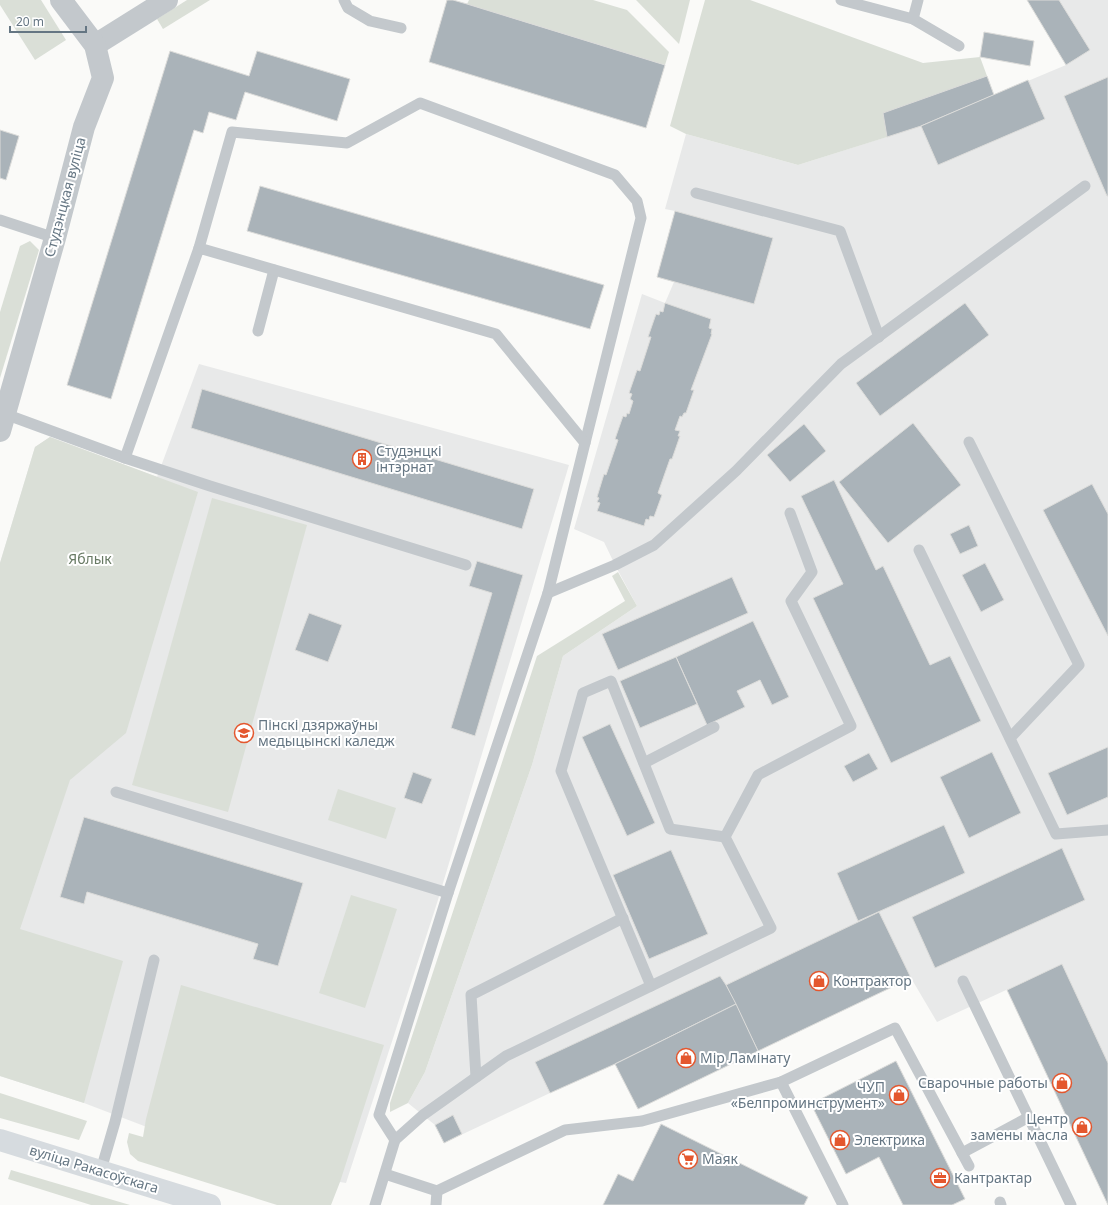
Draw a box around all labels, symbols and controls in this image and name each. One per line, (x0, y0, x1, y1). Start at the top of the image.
scale bar (10, 8, 86, 34)
text: 20 m (16, 13, 44, 30)
street label: Студэнцкая вуліца (39, 135, 90, 259)
place label: Студэнцкі інтэрнат (376, 441, 442, 476)
building icon: Студэнцкі інтэрнат (351, 448, 373, 470)
park label: Яблык (68, 549, 112, 568)
place label: Пінскі дзяржаўны медыцынскі каледж (258, 715, 395, 750)
school or university icon: Пінскі дзяржаўны медыцынскі каледж (233, 722, 255, 744)
shop icon: Контрактор (808, 970, 830, 992)
place label: Контрактор (833, 971, 912, 990)
shop icon: Мір Ламінату (675, 1047, 697, 1069)
place label: Мір Ламінату (700, 1048, 791, 1067)
shop icon: Сварочные работы (1051, 1072, 1073, 1094)
place label: Сварочные работы (918, 1073, 1048, 1092)
place label: ЧУП «Белпроминструмент» (731, 1077, 885, 1112)
shop icon: ЧУП «Белпроминструмент» (888, 1084, 910, 1106)
place label: Центр замены масла (971, 1109, 1068, 1144)
shop icon: Центр замены масла (1071, 1116, 1093, 1138)
shop icon: Электрика (829, 1129, 851, 1151)
place label: Электрика (854, 1130, 925, 1149)
street label: вуліца Ракасоўскага (27, 1140, 161, 1197)
supermarket icon: Маяк (677, 1148, 699, 1170)
place label: Маяк (702, 1149, 739, 1168)
office icon: Кантрактар (929, 1167, 951, 1189)
place label: Кантрактар (954, 1168, 1032, 1187)

